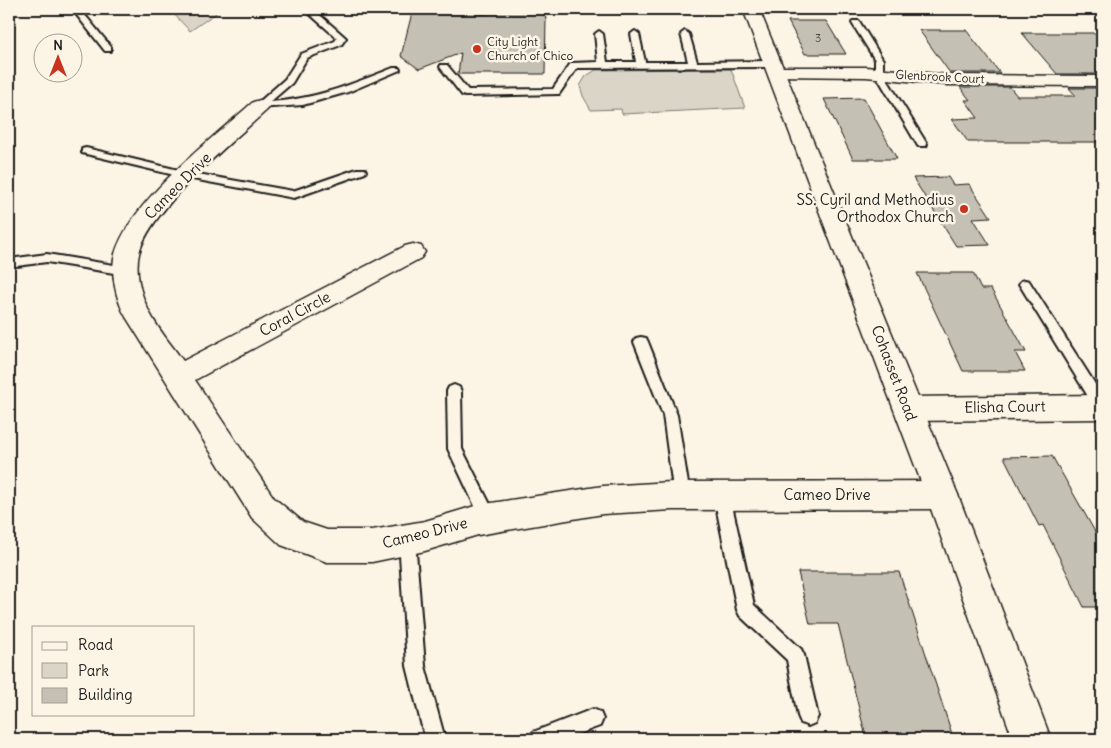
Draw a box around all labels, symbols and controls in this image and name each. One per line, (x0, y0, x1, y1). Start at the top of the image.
house number: 3 (815, 31, 821, 45)
north arrow (32, 32, 82, 82)
place label: City Light Church of Chico (487, 34, 573, 63)
text: N (53, 36, 63, 54)
marker: City Light Church of Chico (471, 43, 483, 55)
street label: Glenbrook Court (895, 67, 985, 86)
street label: Cameo Drive (140, 148, 215, 223)
place label: SS. Cyril and Methodius Orthodox Church (796, 190, 954, 226)
marker: SS. Cyril and Methodius Orthodox Church (958, 203, 970, 215)
street label: Coral Circle (256, 287, 334, 340)
street label: Cohasset Road (868, 322, 921, 423)
street label: Elisha Court (964, 396, 1046, 417)
street label: Cameo Drive (783, 485, 871, 504)
street label: Cameo Drive (380, 513, 469, 552)
legend (32, 626, 195, 716)
text: Road (78, 635, 113, 654)
text: Park (78, 661, 109, 680)
text: Building (78, 685, 133, 704)

